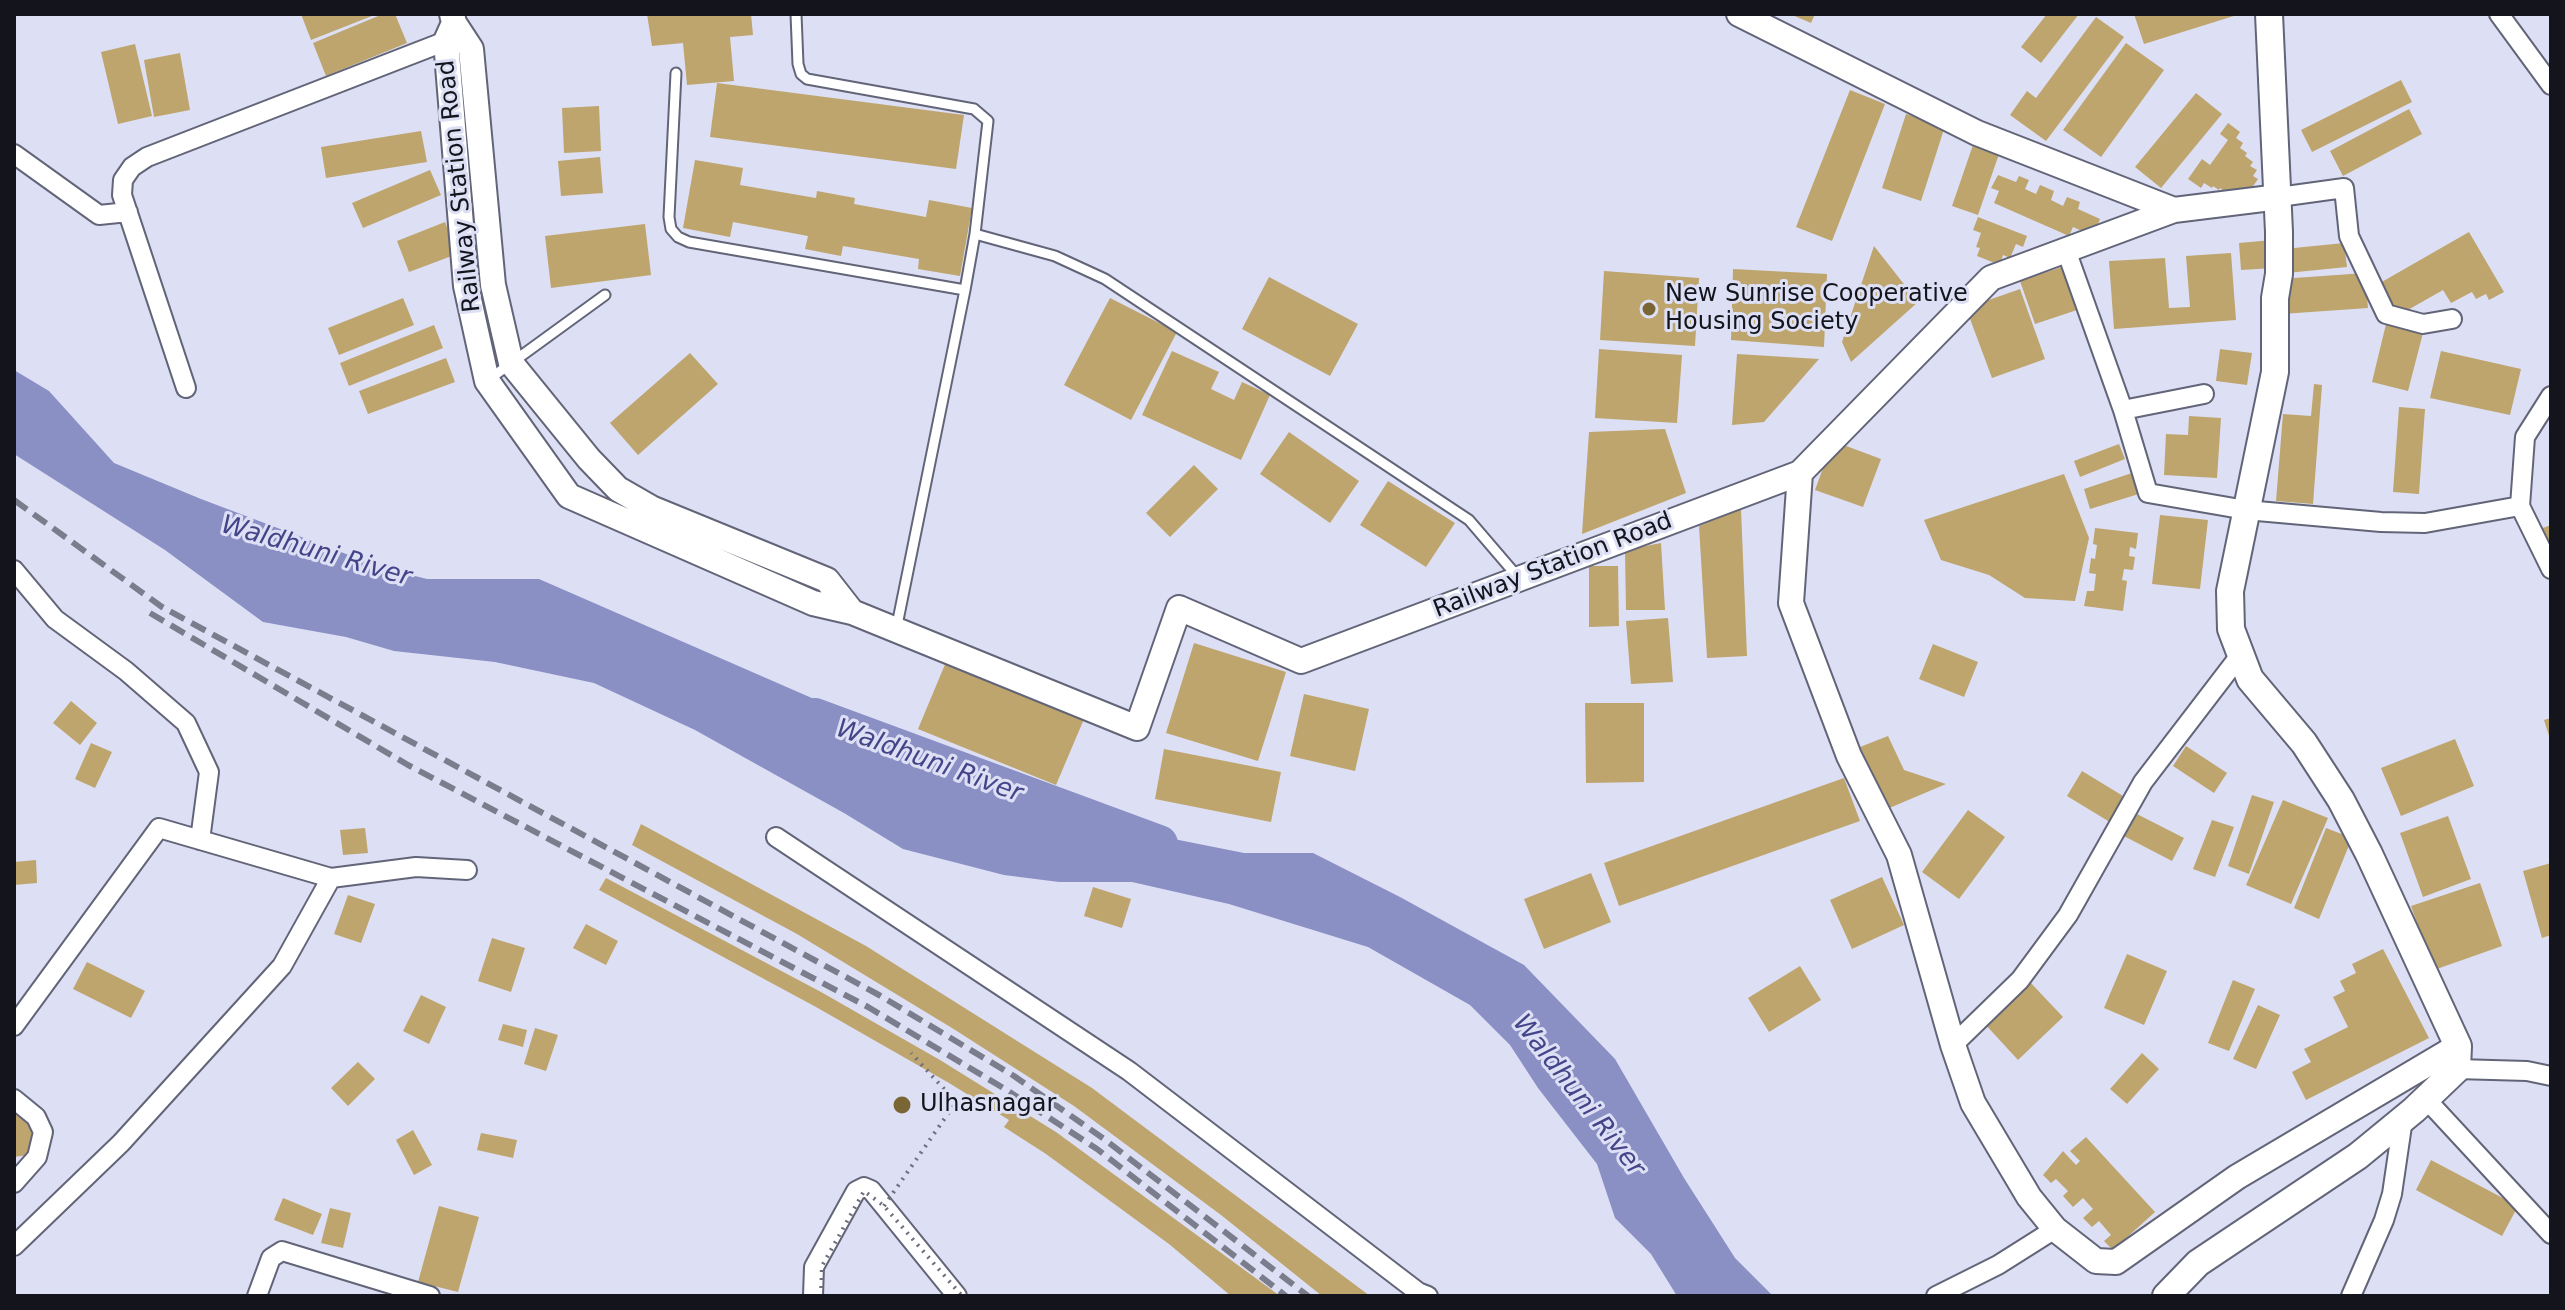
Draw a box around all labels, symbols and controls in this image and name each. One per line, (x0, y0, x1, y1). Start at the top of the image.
street label: Railway Station Road (432, 58, 488, 314)
place label: New Sunrise Cooperative Housing Society (1665, 281, 1968, 337)
marker: New Sunrise Cooperative Housing Society (1640, 300, 1658, 318)
street label: Railway Station Road (1429, 507, 1677, 625)
water label: Waldhuni River (217, 510, 415, 594)
water label: Waldhuni River (831, 714, 1027, 810)
water label: Waldhuni River (1505, 1009, 1651, 1183)
place label: Ulhasnagar (920, 1091, 1056, 1119)
marker: Ulhasnagar (891, 1094, 913, 1116)

